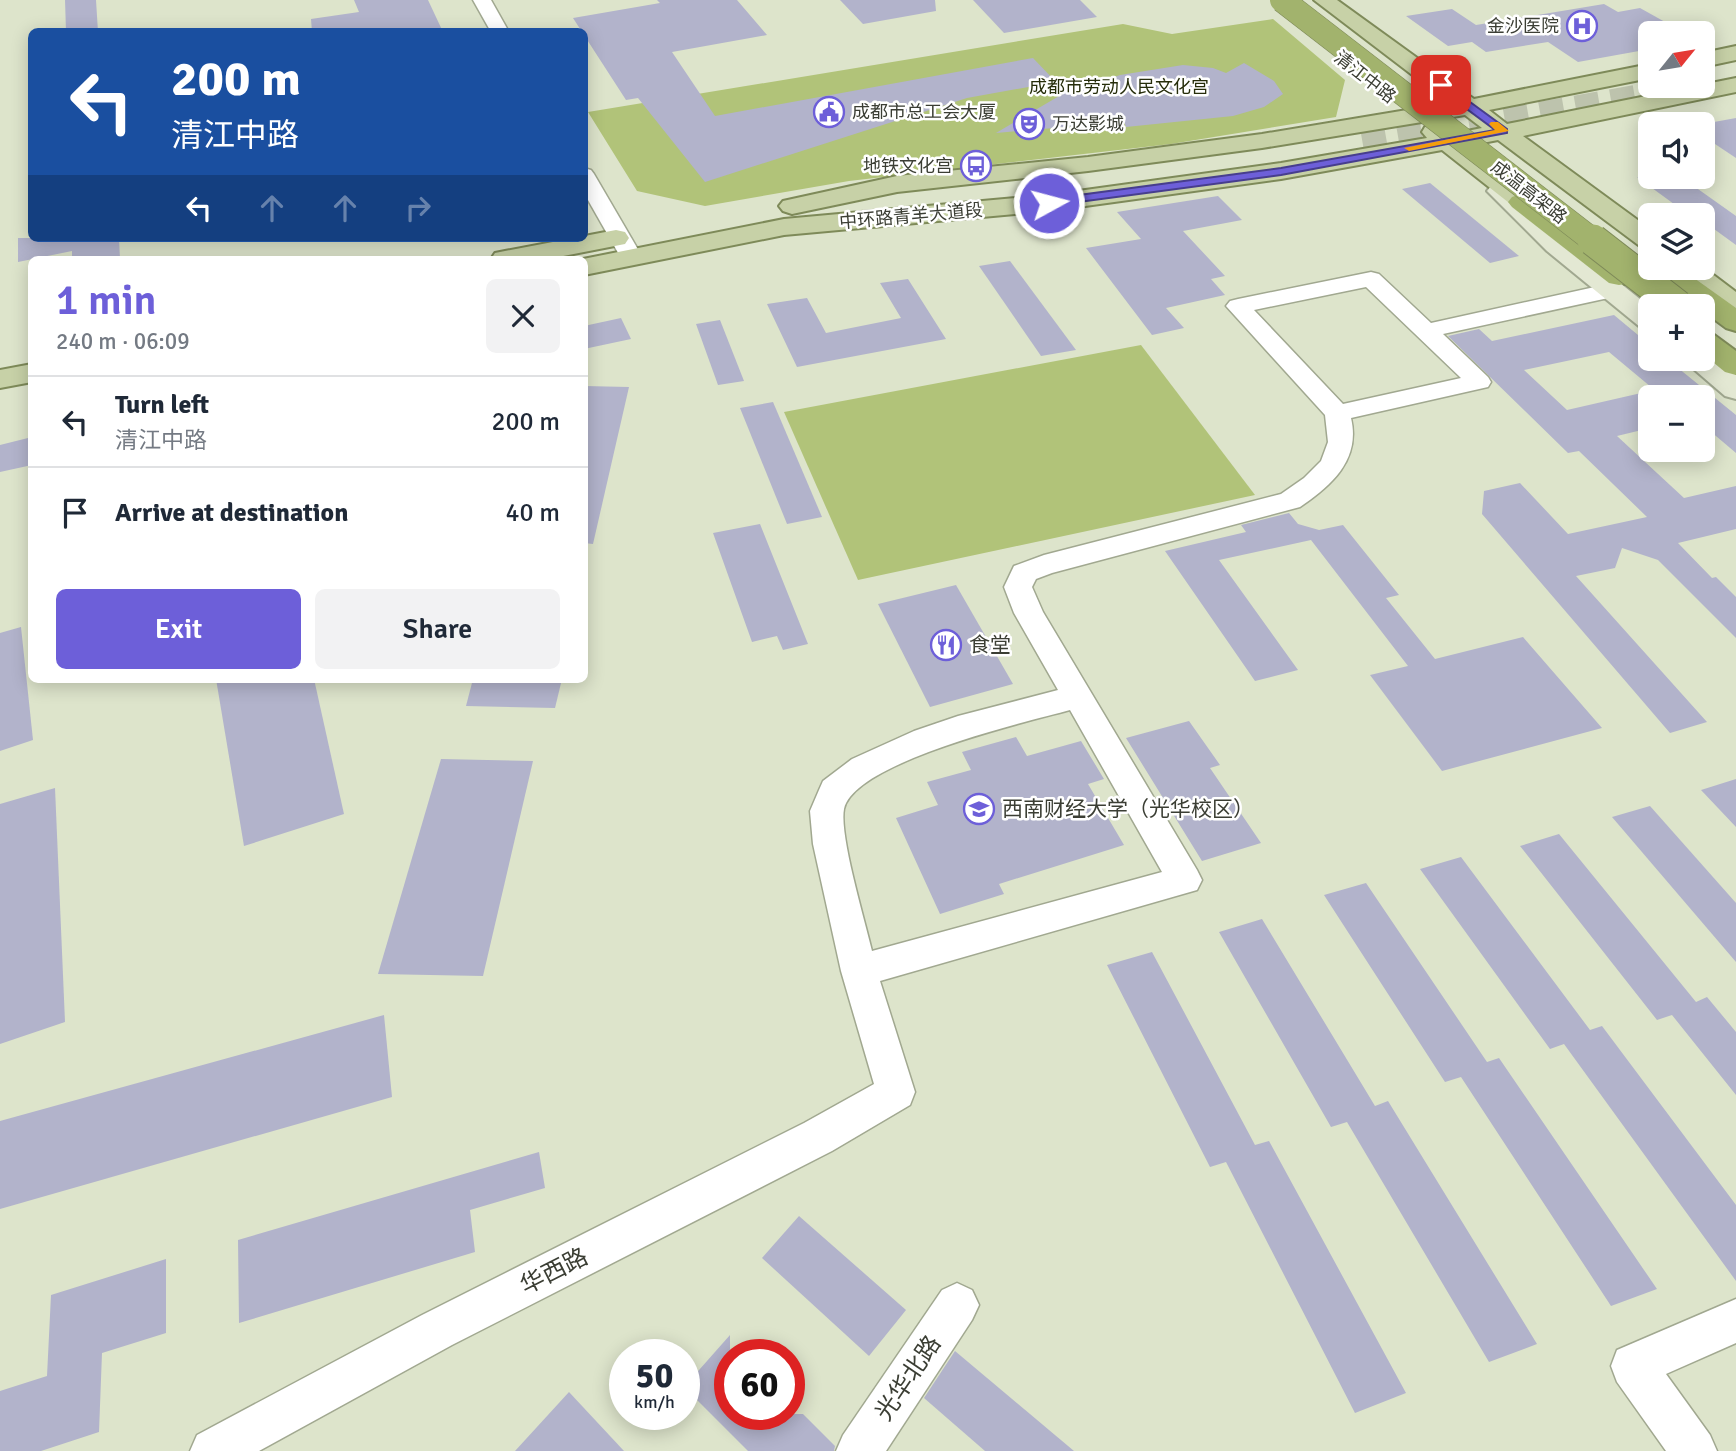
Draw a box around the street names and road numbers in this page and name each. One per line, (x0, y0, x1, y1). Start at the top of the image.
street label: 清江中路 (1330, 46, 1400, 108)
street label: 成温高架路 (1487, 156, 1571, 228)
street label: 中环路青羊大道段 (838, 199, 984, 233)
street label: 华西路 (515, 1241, 593, 1301)
street label: 光华北路 (869, 1330, 947, 1426)

